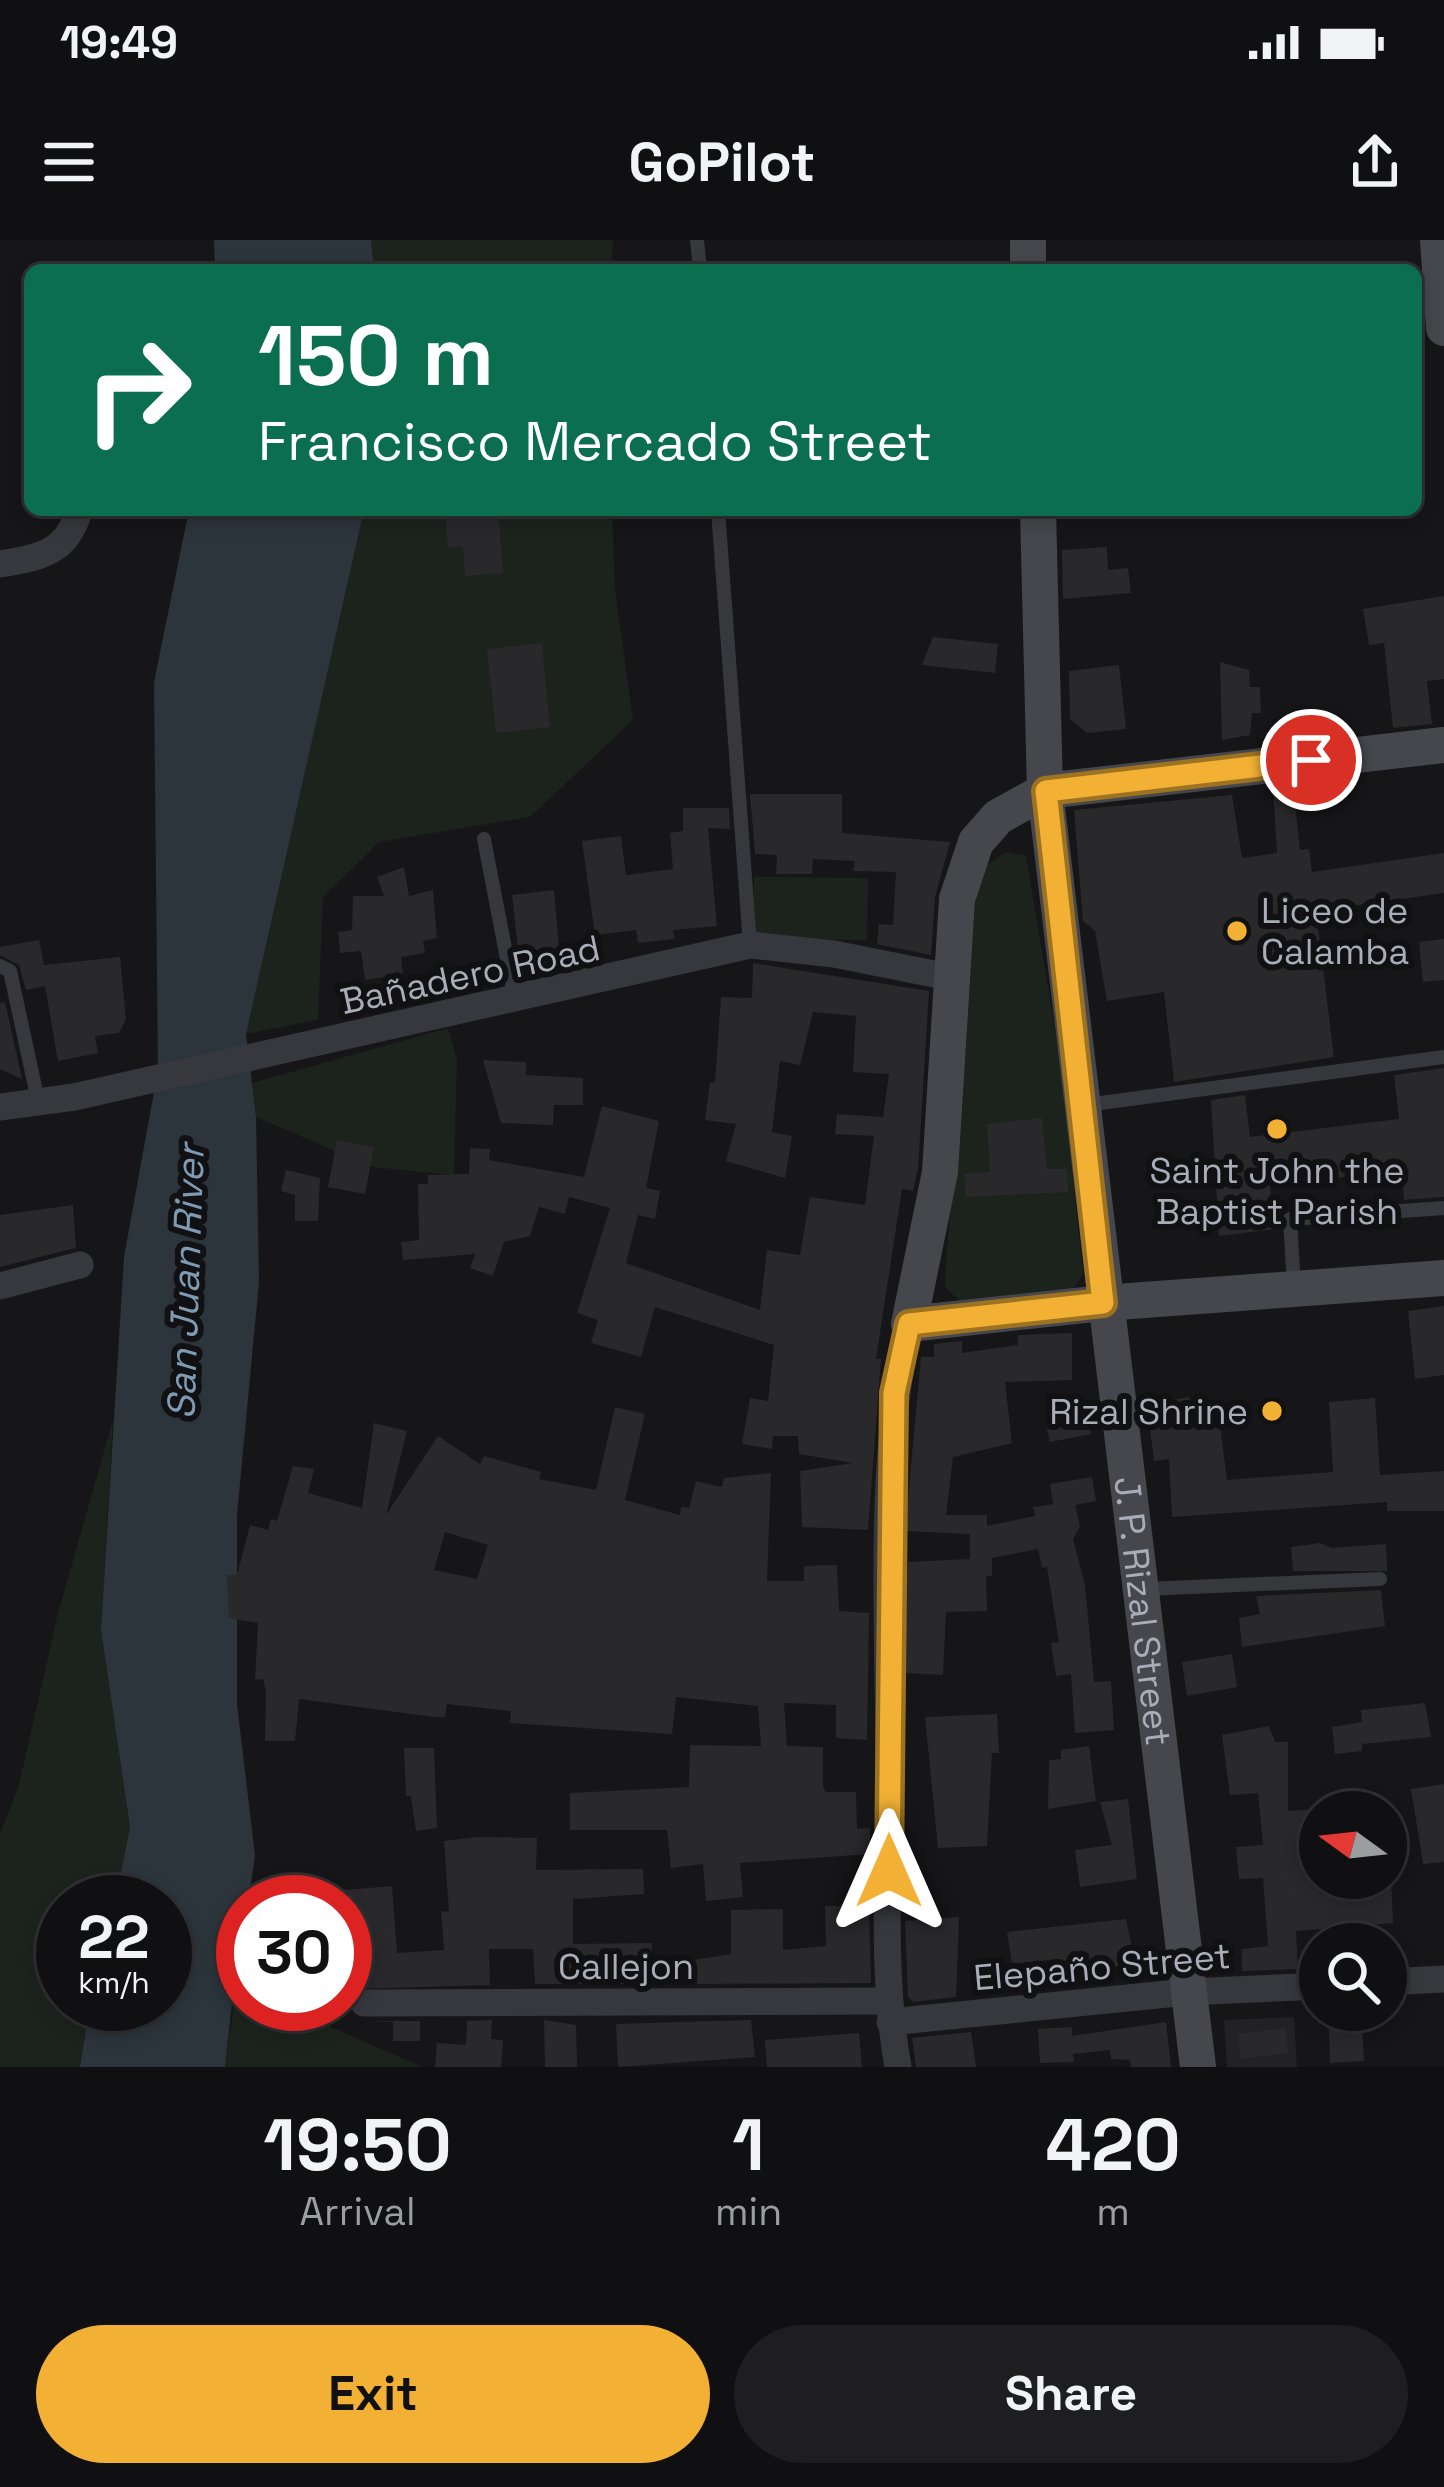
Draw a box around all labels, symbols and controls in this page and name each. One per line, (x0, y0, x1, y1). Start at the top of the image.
text: 19:49 (60, 14, 178, 71)
text: GoPilot (629, 128, 815, 197)
icon: menu (36, 129, 102, 195)
icon: share (1342, 129, 1408, 195)
text: 150 m (258, 302, 494, 410)
icon: right (60, 312, 216, 468)
text: Francisco Mercado Street (258, 407, 932, 476)
pin (1260, 709, 1362, 811)
icon: arrive (1278, 727, 1344, 793)
place label: Liceo de Calamba (1261, 888, 1409, 975)
marker: Liceo de Calamba (1224, 918, 1250, 944)
street label: Bañadero Road (336, 925, 604, 1025)
marker: Saint John the Baptist Parish (1264, 1116, 1290, 1142)
water label: San Juan River (156, 1140, 215, 1420)
place label: Saint John the Baptist Parish (1150, 1148, 1404, 1235)
place label: Rizal Shrine (1049, 1389, 1248, 1435)
marker: Rizal Shrine (1259, 1398, 1285, 1424)
street label: J. P. Rizal Street (1103, 1474, 1181, 1748)
north arrow (1299, 1791, 1407, 1899)
map controls (1299, 1791, 1407, 2031)
position arrow (826, 1808, 952, 1934)
speed limit sign: 30 (216, 1875, 372, 2031)
text: 22 (78, 1899, 150, 1976)
button: search (1299, 1923, 1407, 2031)
street label: Elepaño Street (972, 1933, 1233, 2001)
street label: Callejon (558, 1944, 694, 1990)
text: km/h (78, 1963, 150, 2002)
text: 19:50 (263, 2099, 452, 2191)
text: 1 (732, 2099, 765, 2191)
text: 420 (1045, 2099, 1181, 2191)
text: Arrival (300, 2187, 415, 2236)
text: min (715, 2187, 782, 2236)
text: m (1096, 2187, 1130, 2236)
button: Exit (36, 2325, 710, 2463)
button: Share (734, 2325, 1408, 2463)

